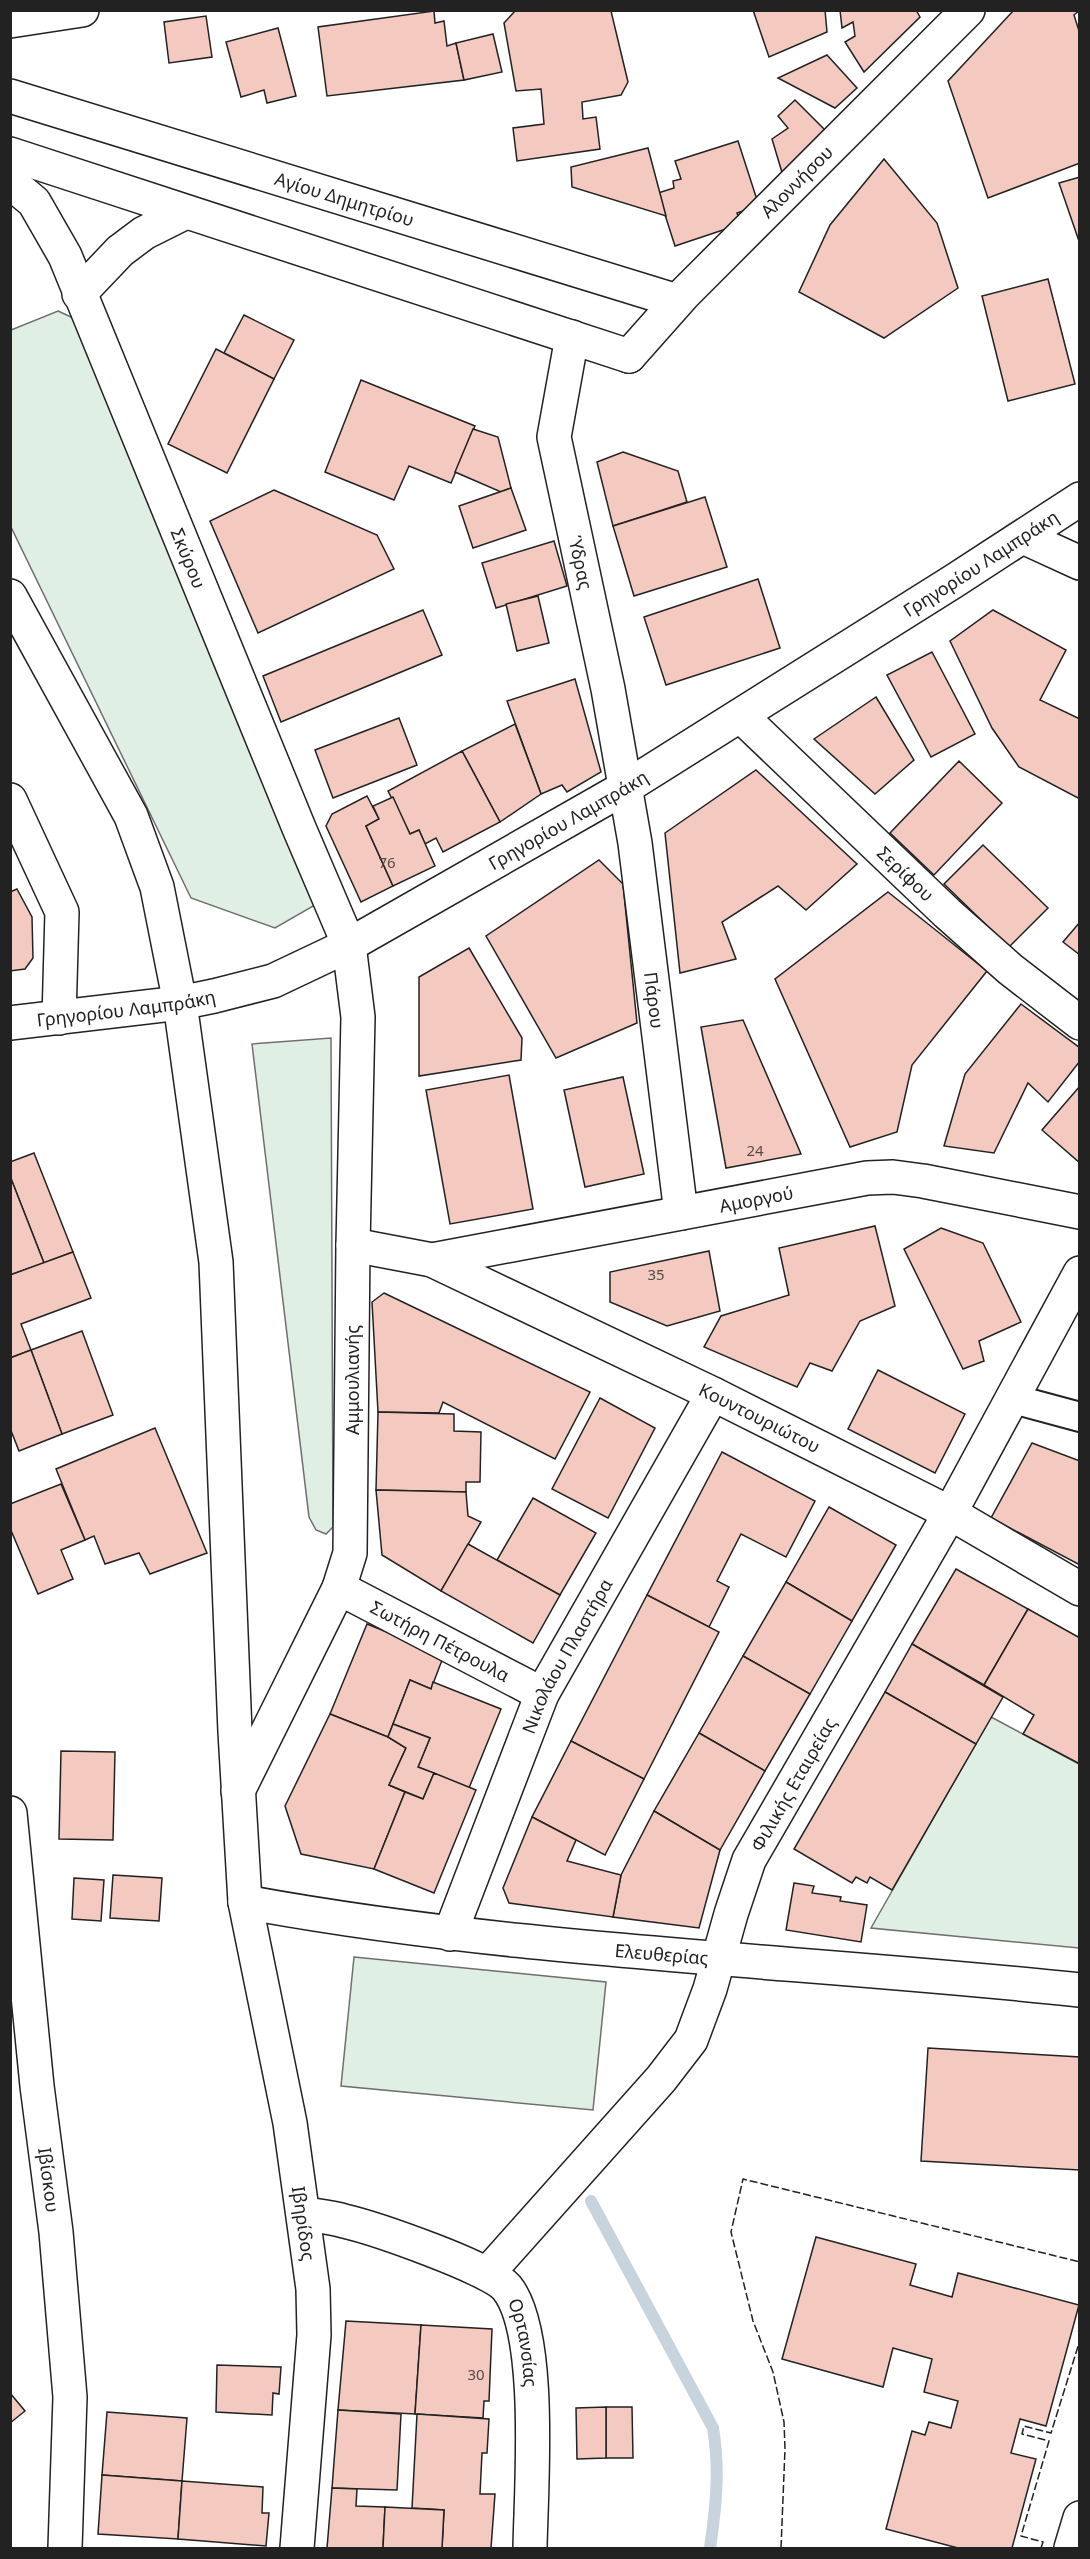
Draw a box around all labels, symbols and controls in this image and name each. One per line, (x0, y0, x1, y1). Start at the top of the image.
street label: Αλοννήσου (755, 140, 838, 223)
street label: Αγίου Δημητρίου (272, 166, 417, 232)
street label: Γρηγορίου Λαμπράκη (898, 504, 1063, 622)
street label: Σκύρου (166, 524, 212, 592)
street label: Ύδρας (563, 533, 598, 592)
street label: Γρηγορίου Λαμπράκη (484, 764, 652, 875)
street label: Σερίφου (872, 841, 939, 906)
house number: 76 (378, 852, 396, 872)
street label: Πάρου (639, 970, 670, 1030)
street label: Γρηγορίου Λαμπράκη (35, 984, 218, 1032)
house number: 24 (746, 1140, 764, 1160)
street label: Αμοργού (717, 1180, 795, 1218)
house number: 35 (647, 1264, 665, 1284)
street label: Αμμουλιανής (340, 1325, 364, 1435)
street label: Κουντουριώτου (695, 1377, 824, 1458)
street label: Νικολάου Πλαστήρα (516, 1574, 617, 1737)
street label: Σωτήρη Πέτρουλα (366, 1595, 514, 1687)
street label: Φιλικής Εταιρείας (745, 1713, 841, 1856)
street label: Ελευθερίας (614, 1938, 710, 1970)
street label: Ιβίσκου (33, 2146, 65, 2214)
street label: Ιβηρίδος (287, 2185, 321, 2262)
street label: Ορτανσίας (503, 2294, 543, 2388)
house number: 30 (467, 2364, 485, 2384)

